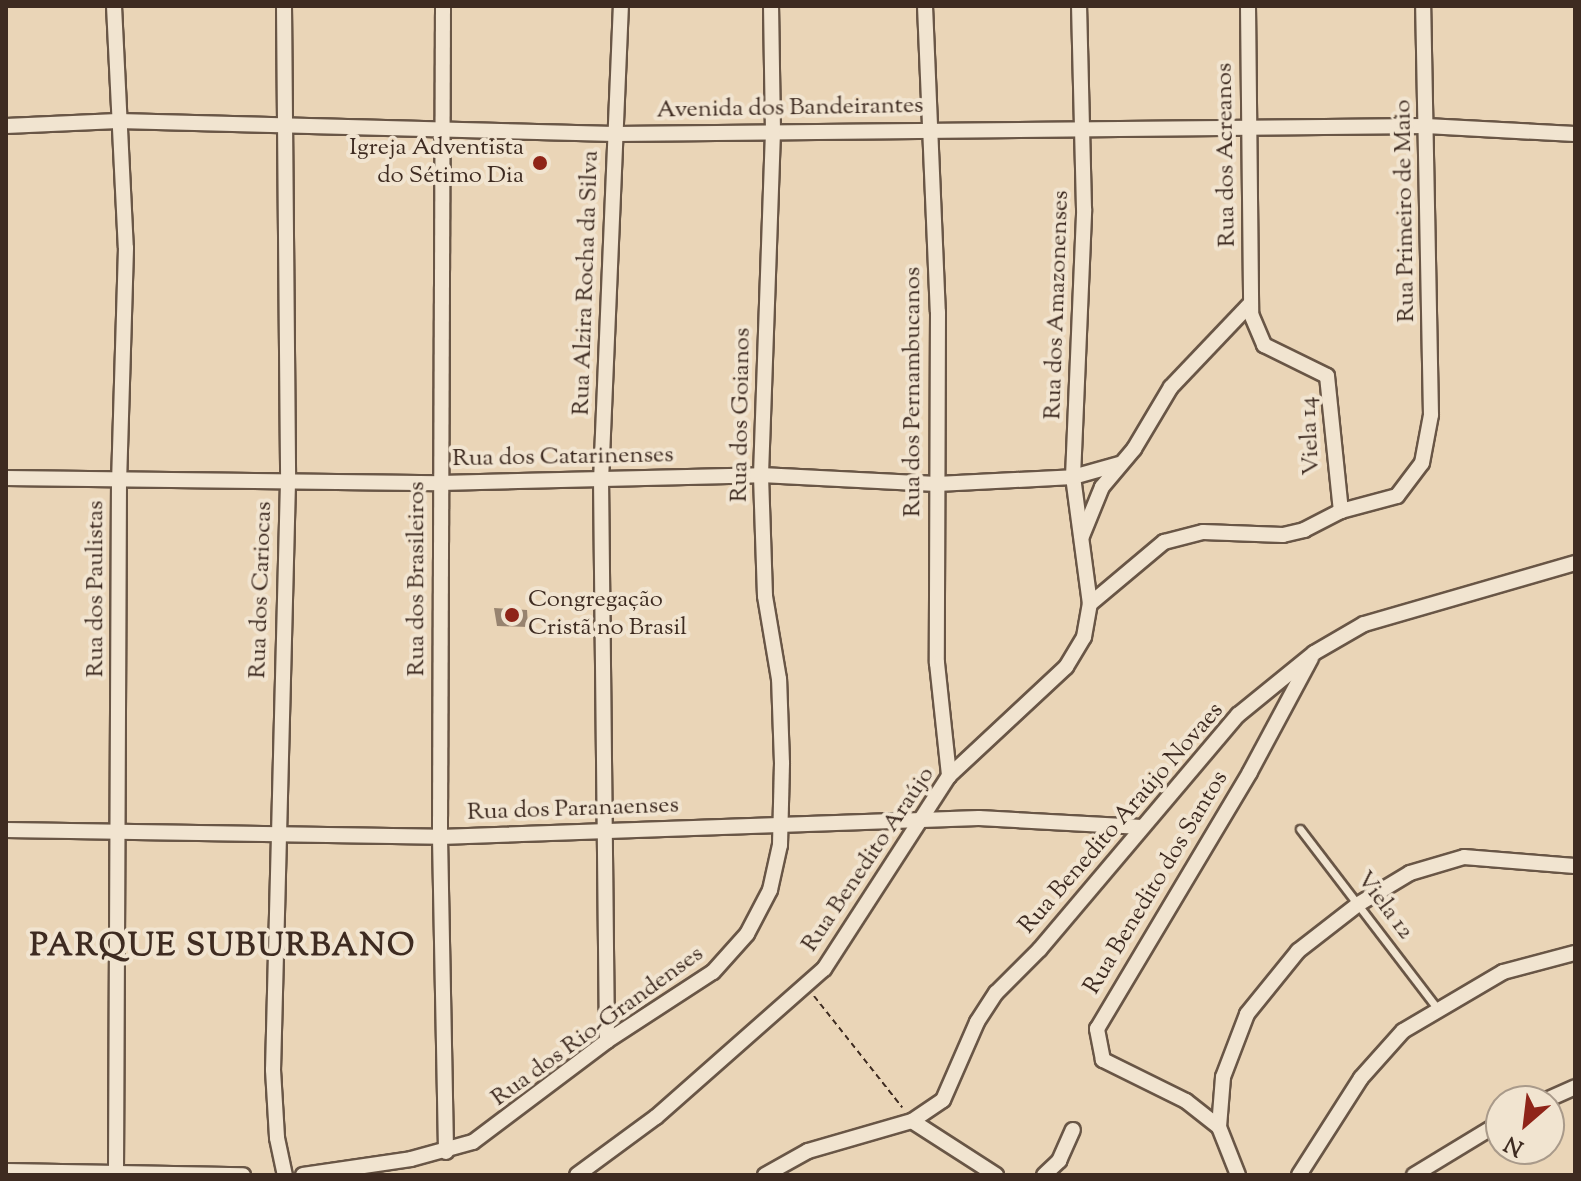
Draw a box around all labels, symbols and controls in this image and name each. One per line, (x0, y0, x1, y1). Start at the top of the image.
street label: Rua dos Acreanos (1211, 63, 1243, 247)
street label: Avenida dos Bandeirantes (656, 92, 924, 126)
street label: Rua Primeiro de Maio (1390, 99, 1422, 323)
place label: Igreja Adventista do Sétimo Dia (349, 135, 524, 191)
street label: Rua Alzira Rocha da Silva (568, 150, 606, 416)
marker: Igreja Adventista do Sétimo Dia (531, 154, 549, 172)
street label: Rua dos Amazonenses (1040, 190, 1076, 420)
street label: Rua dos Pernambucanos (900, 267, 928, 517)
street label: Rua dos Goianos (726, 327, 758, 503)
street label: Viela 14 (1295, 396, 1327, 476)
street label: Rua dos Catarinenses (452, 442, 674, 474)
street label: Rua dos Brasileiros (404, 482, 432, 676)
street label: Rua dos Paulistas (83, 501, 111, 677)
street label: Rua dos Cariocas (245, 501, 279, 679)
place label: Congregação Cristã no Brasil (528, 587, 687, 643)
marker: Congregação Cristã no Brasil (503, 606, 521, 624)
street label: Rua Benedito Araújo Novaes (1014, 697, 1230, 941)
street label: Rua Benedito Araújo (796, 762, 942, 958)
street label: Rua Benedito dos Santos (1079, 766, 1235, 1000)
street label: Rua dos Paranaenses (467, 792, 679, 828)
street label: Viela 12 (1349, 866, 1419, 946)
district label: PARQUE SUBURBANO (30, 928, 416, 966)
street label: Rua dos Rio-Grandenses (486, 940, 710, 1114)
north arrow (1485, 1085, 1565, 1165)
text: N (1499, 1126, 1530, 1163)

